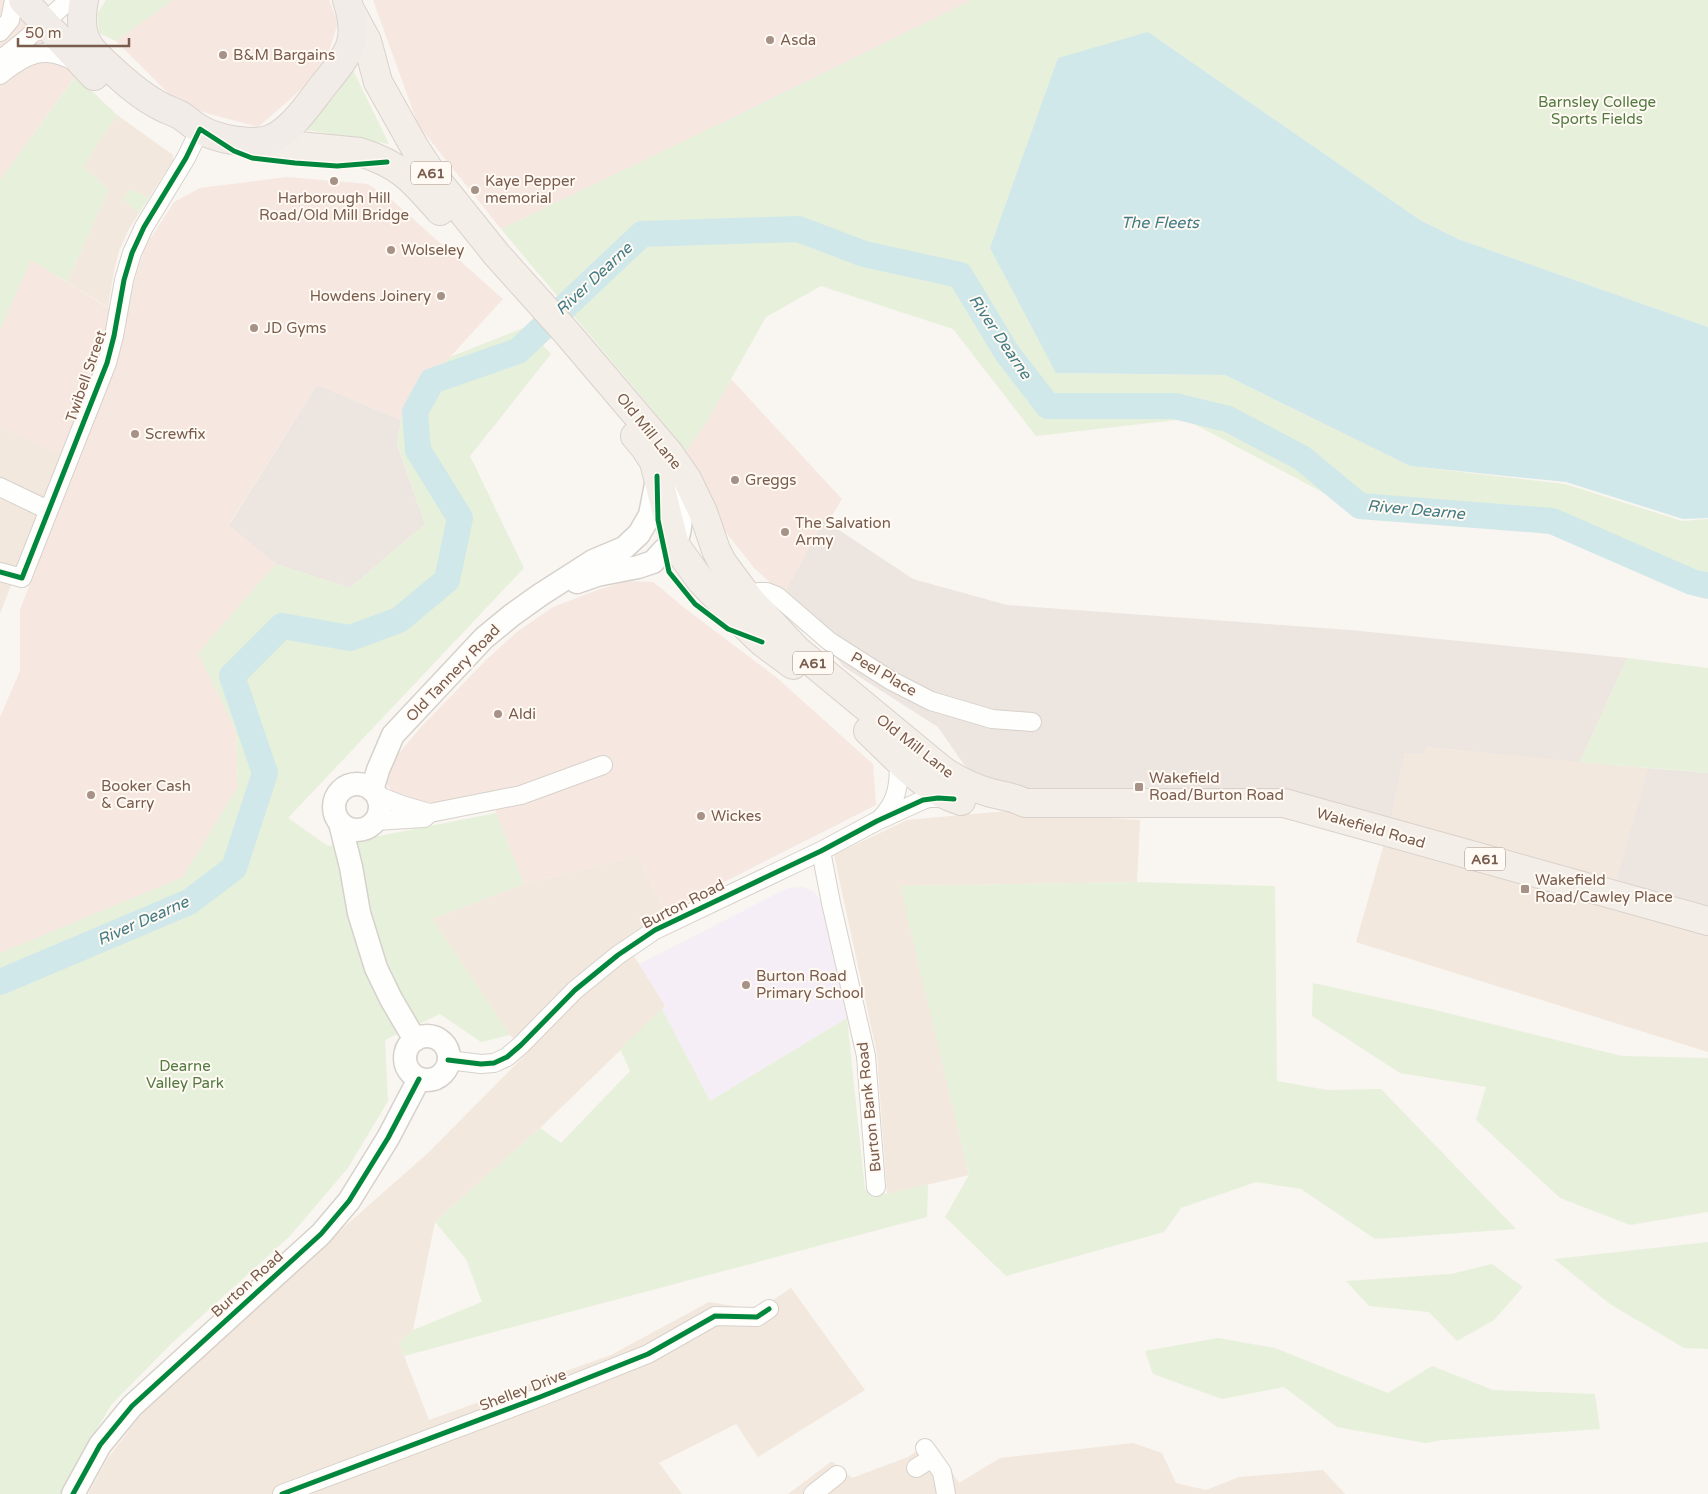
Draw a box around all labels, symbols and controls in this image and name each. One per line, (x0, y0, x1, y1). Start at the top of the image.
scale bar (18, 15, 129, 47)
text: 50 m (25, 24, 62, 42)
place label: Asda (780, 31, 816, 49)
marker: Asda (764, 34, 776, 46)
place label: B&M Bargains (233, 46, 335, 64)
marker: B&M Bargains (217, 49, 229, 61)
park label: Barnsley College Sports Fields (1538, 93, 1656, 128)
road number: A61 (411, 162, 451, 184)
place label: Kaye Pepper memorial (485, 172, 575, 207)
marker: Harborough Hill Road/Old Mill Bridge (328, 175, 340, 187)
marker: Kaye Pepper memorial (469, 184, 481, 196)
place label: Harborough Hill Road/Old Mill Bridge (259, 189, 409, 224)
water label: The Fleets (1121, 213, 1200, 233)
water label: River Dearne (551, 238, 637, 320)
place label: Wolseley (401, 241, 464, 259)
marker: Wolseley (385, 244, 397, 256)
place label: Howdens Joinery (310, 287, 431, 305)
marker: Howdens Joinery (435, 290, 447, 302)
water label: River Dearne (964, 291, 1036, 384)
place label: JD Gyms (264, 319, 327, 337)
marker: JD Gyms (248, 322, 260, 334)
street label: Twibell Street (62, 327, 110, 424)
street label: Old Mill Lane (613, 389, 685, 473)
place label: Screwfix (145, 425, 206, 443)
marker: Screwfix (129, 428, 141, 440)
place label: Greggs (745, 471, 797, 489)
marker: Greggs (729, 474, 741, 486)
water label: River Dearne (1366, 496, 1467, 524)
place label: The Salvation Army (795, 514, 891, 549)
marker: The Salvation Army (779, 526, 791, 538)
street label: Old Tannery Road (402, 621, 504, 725)
street label: Peel Place (848, 648, 920, 700)
road number: A61 (793, 651, 833, 674)
place label: Aldi (508, 705, 536, 723)
marker: Aldi (492, 708, 504, 720)
street label: Old Mill Lane (873, 710, 957, 782)
place label: Wakefield Road/Burton Road (1149, 769, 1284, 804)
place label: Booker Cash & Carry (101, 777, 191, 812)
marker: Wakefield Road/Burton Road (1133, 781, 1145, 793)
marker: Booker Cash & Carry (85, 789, 97, 801)
street label: Wakefield Road (1315, 804, 1427, 852)
place label: Wickes (711, 807, 761, 825)
marker: Wickes (695, 810, 707, 822)
road number: A61 (1465, 848, 1505, 871)
place label: Wakefield Road/Cawley Place (1535, 871, 1673, 906)
street label: Burton Road (639, 875, 727, 933)
marker: Wakefield Road/Cawley Place (1519, 883, 1531, 895)
water label: River Dearne (94, 892, 193, 950)
place label: Burton Road Primary School (756, 967, 864, 1002)
marker: Burton Road Primary School (740, 979, 752, 991)
street label: Burton Bank Road (853, 1041, 885, 1173)
park label: Dearne Valley Park (146, 1057, 224, 1092)
street label: Burton Road (207, 1247, 287, 1321)
street label: Shelley Drive (477, 1365, 569, 1415)

